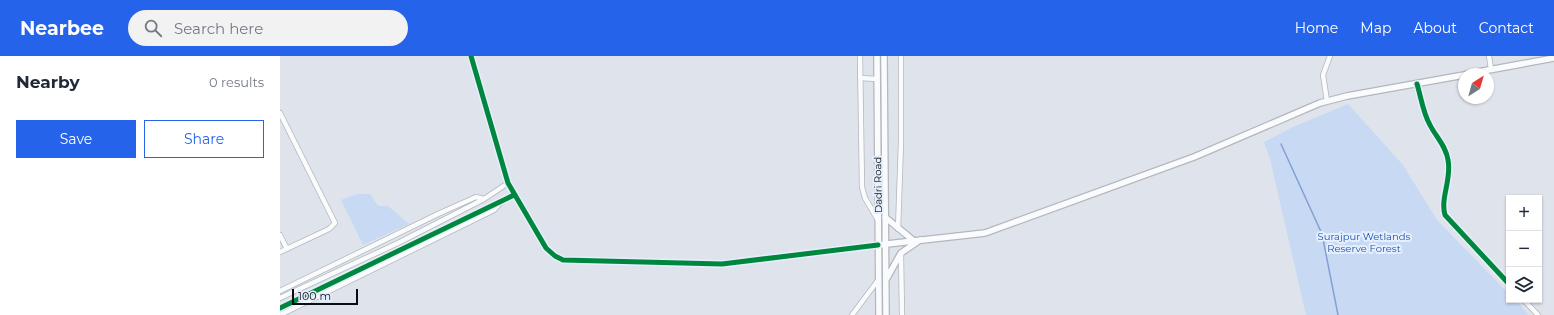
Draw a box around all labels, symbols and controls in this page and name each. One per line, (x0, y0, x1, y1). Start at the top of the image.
search box (128, 10, 408, 46)
text: Nearbee (20, 17, 104, 40)
icon: search (142, 17, 164, 39)
text: Search here (174, 19, 263, 38)
text: Home (1295, 19, 1338, 37)
text: Map (1360, 19, 1391, 37)
text: About (1413, 19, 1457, 37)
text: Contact (1479, 19, 1534, 37)
north arrow (1458, 68, 1494, 104)
text: Nearby (16, 72, 80, 92)
text: 0 results (209, 74, 264, 90)
button: Save (16, 120, 136, 158)
button: Share (144, 120, 264, 158)
street label: Dadri Road (871, 157, 885, 213)
map controls (1506, 195, 1542, 303)
button: + (1506, 195, 1542, 231)
park label: Surajpur Wetlands Reserve Forest (1318, 230, 1411, 255)
button: − (1506, 231, 1542, 267)
button: layers (1506, 267, 1542, 303)
scale bar (292, 287, 358, 306)
text: 100 m (298, 289, 331, 303)

